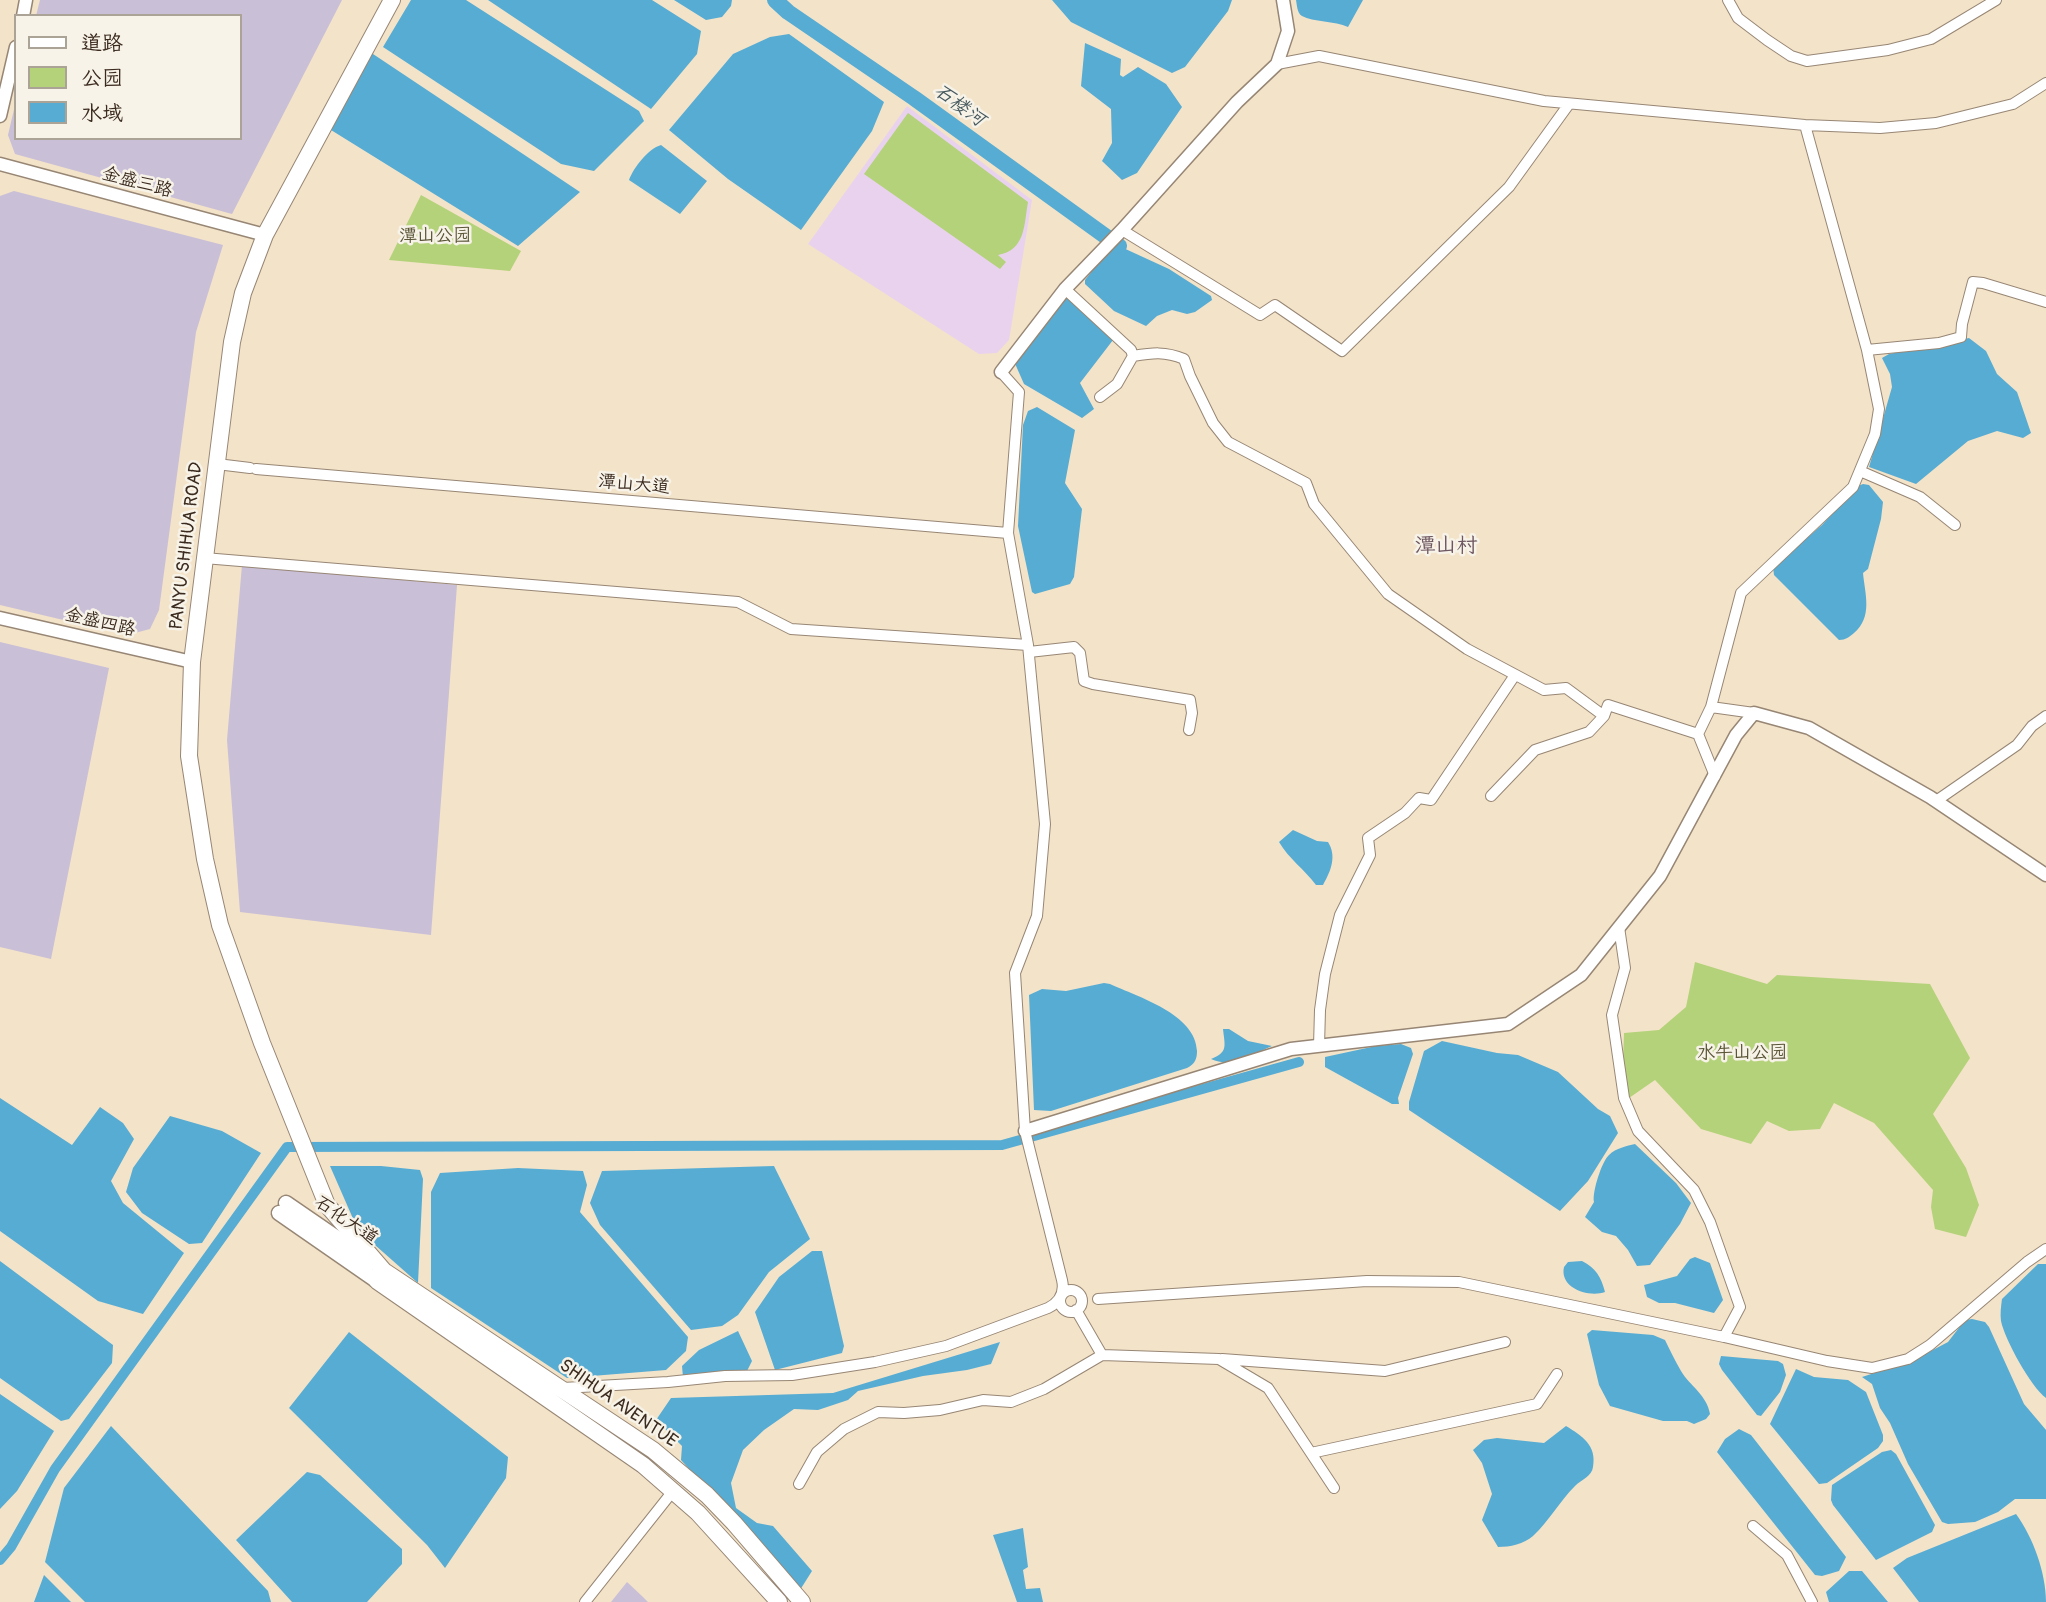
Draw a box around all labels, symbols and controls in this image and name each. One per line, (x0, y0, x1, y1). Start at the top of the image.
legend (14, 14, 242, 140)
text: 道路 (81, 30, 123, 57)
text: 公园 (81, 65, 123, 92)
water label: 石楼河 (929, 80, 989, 132)
text: 水域 (81, 100, 123, 127)
street label: 金盛三路 (99, 163, 175, 203)
park label: 潭山公园 (399, 225, 471, 247)
street label: PANYU SHIHUA ROAD (166, 461, 208, 631)
street label: 潭山大道 (597, 471, 671, 499)
district label: 潭山村 (1415, 534, 1477, 560)
street label: 金盛四路 (62, 604, 138, 642)
park label: 水牛山公园 (1697, 1042, 1787, 1064)
street label: 石化大道 (310, 1192, 382, 1250)
street label: SHIHUA AVENTUE (555, 1355, 681, 1453)

